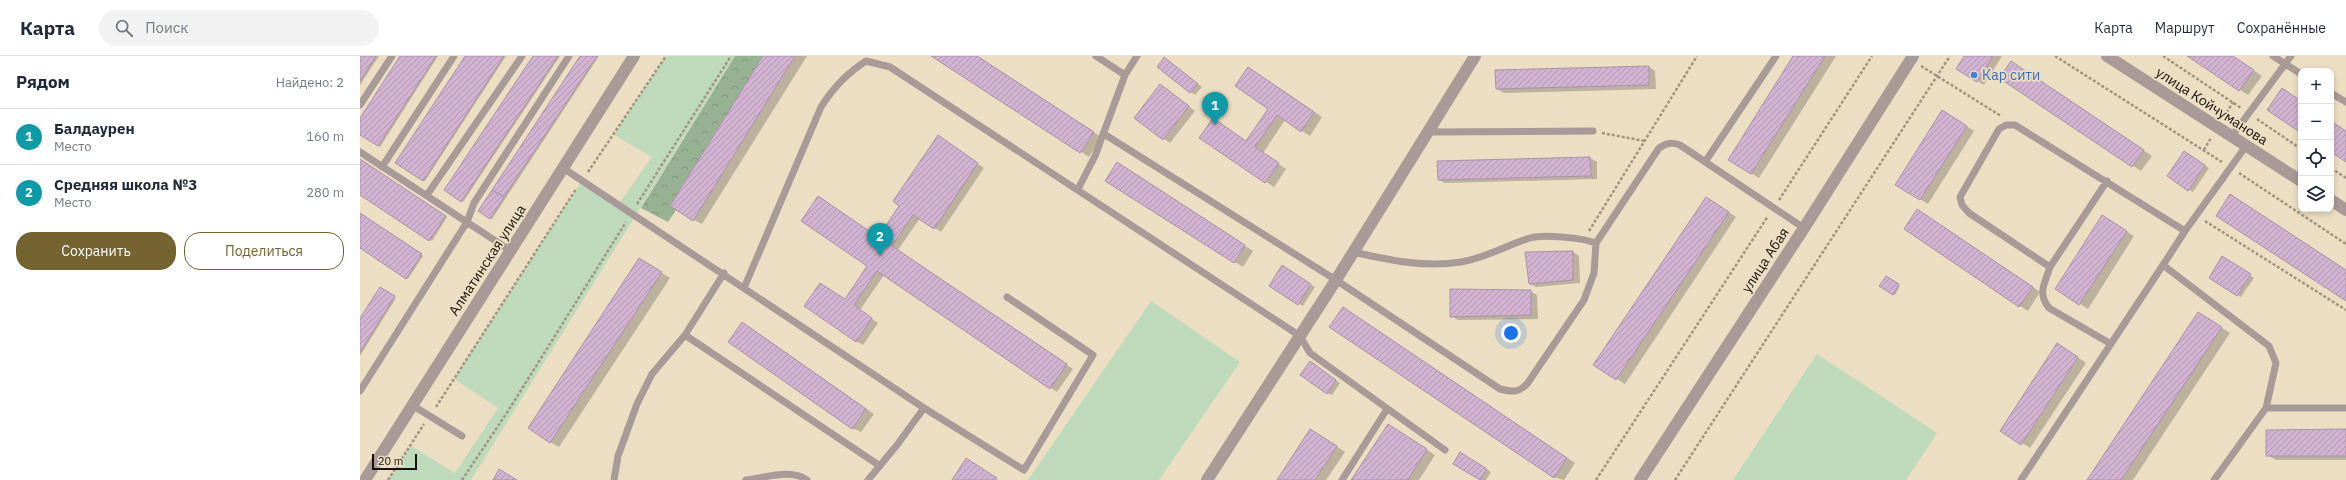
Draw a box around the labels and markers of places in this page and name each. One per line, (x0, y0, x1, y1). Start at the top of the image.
place label: Кар сити (1982, 66, 2040, 84)
marker: Кар сити (1969, 70, 1979, 80)
pin: 1 (1202, 92, 1228, 125)
pin: 2 (867, 223, 893, 256)

